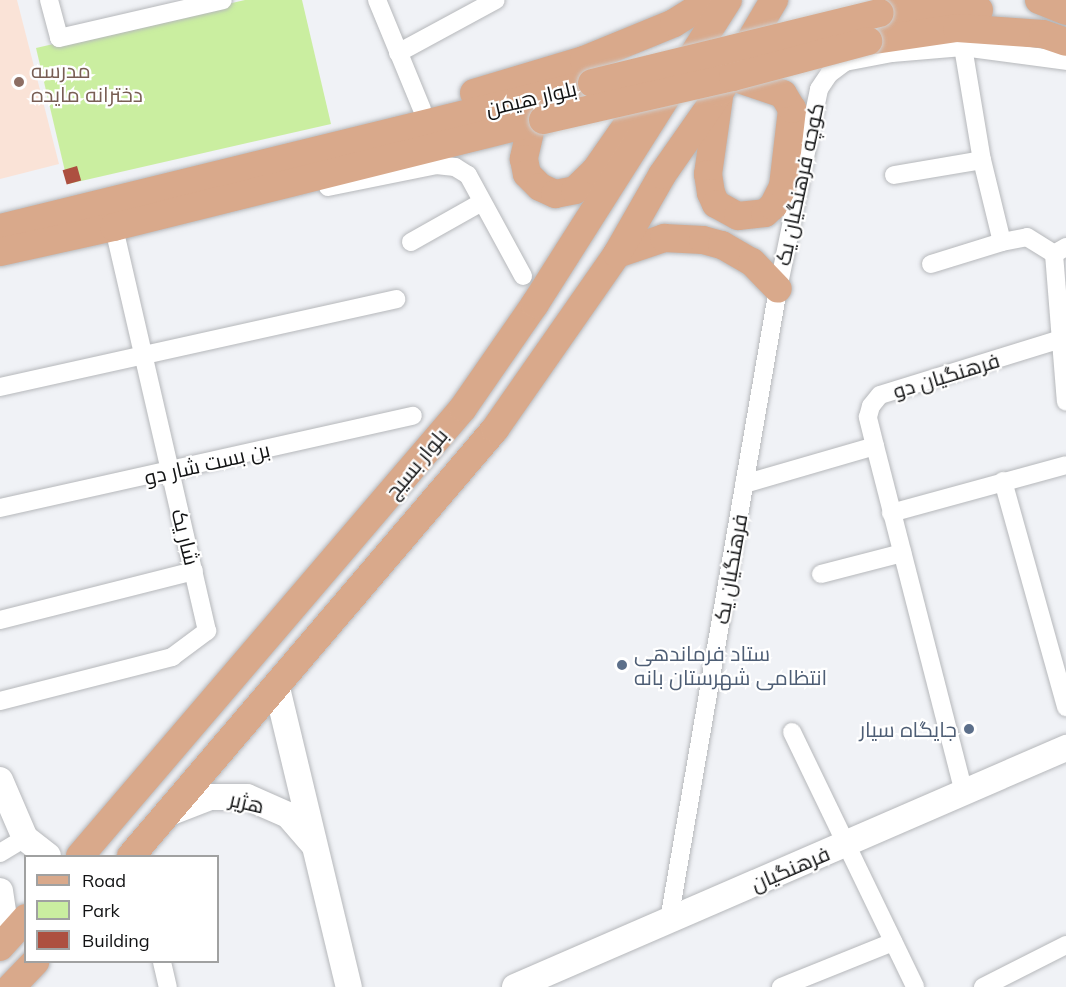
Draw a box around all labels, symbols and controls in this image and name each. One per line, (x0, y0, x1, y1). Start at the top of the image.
place label: مدرسه دخترانه مایده (31, 57, 143, 107)
marker: مدرسه دخترانه مایده (12, 75, 26, 89)
street label: بلوار هیمن (483, 75, 579, 121)
street label: کوچه فرهنگیان یک (769, 100, 829, 268)
street label: فرهنگیان دو (890, 347, 1002, 403)
street label: بلوار بسیج (379, 423, 453, 503)
street label: بن بست شار دو (142, 436, 272, 490)
street label: شار یک (167, 506, 205, 568)
street label: فرهنگیان یک (708, 512, 752, 626)
place label: ستاد فرماندهی انتظامی شهرستان بانه (634, 640, 827, 690)
marker: ستاد فرماندهی انتظامی شهرستان بانه (615, 658, 629, 672)
place label: جایگاه سیار (859, 716, 957, 742)
marker: جایگاه سیار (962, 722, 976, 736)
street label: هژیر (227, 786, 267, 818)
street label: فرهنگیان (747, 840, 833, 896)
legend (24, 855, 219, 963)
text: Road (82, 869, 126, 892)
text: Park (82, 899, 120, 922)
text: Building (82, 929, 150, 952)

